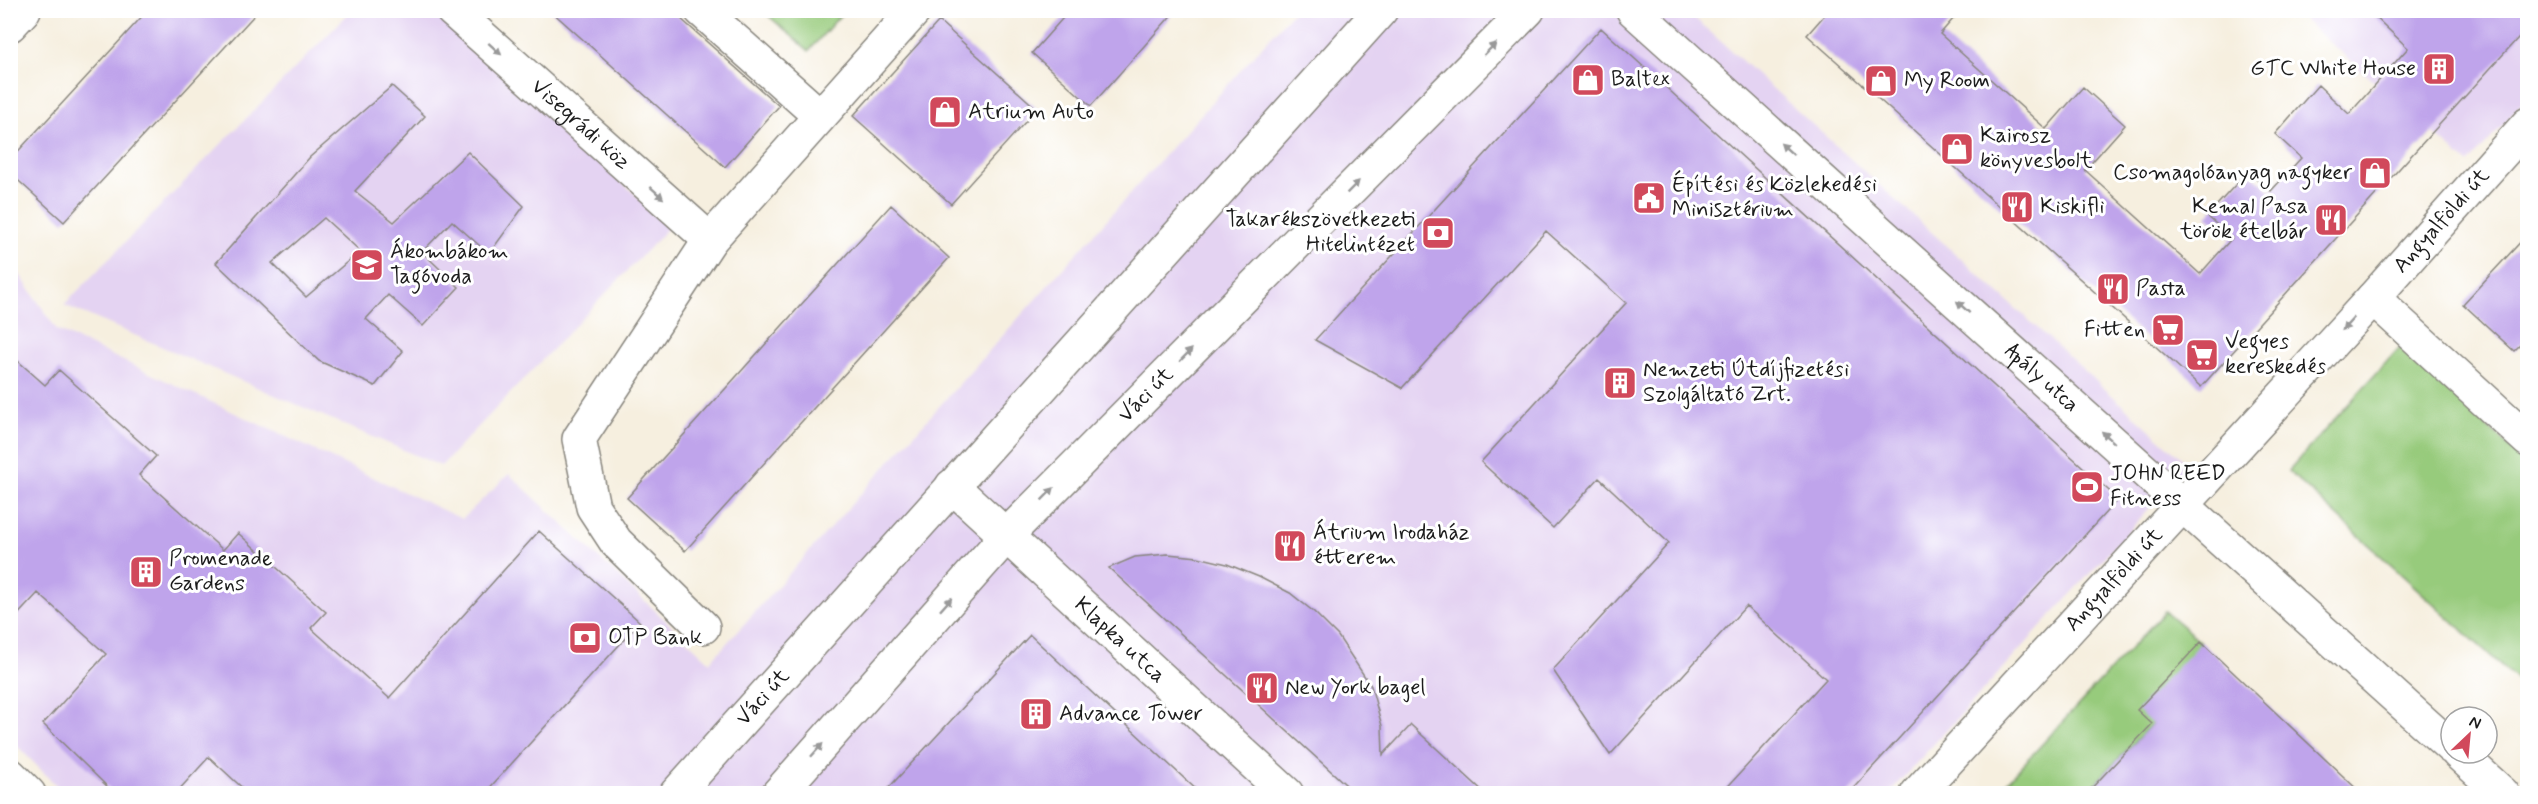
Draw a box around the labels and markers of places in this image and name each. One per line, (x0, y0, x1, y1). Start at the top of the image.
building icon: GTC White House (2421, 51, 2457, 87)
place label: GTC White House (2250, 55, 2416, 83)
shop icon: Baltex (1570, 62, 1606, 98)
shop icon: My Room (1863, 63, 1899, 99)
place label: Baltex (1611, 66, 1670, 94)
place label: My Room (1904, 67, 1990, 95)
shop icon: Atrium Auto (927, 94, 963, 130)
place label: Atrium Auto (968, 98, 1094, 126)
place label: Kairosz könyvesbolt (1980, 122, 2093, 175)
shop icon: Kairosz könyvesbolt (1939, 131, 1975, 167)
shop icon: Csomagolóanyag nagyker (2357, 155, 2393, 191)
place label: Csomagolóanyag nagyker (2113, 159, 2353, 190)
place label: Építési és Közlekedési Minisztérium (1672, 170, 1877, 224)
public building icon: Építési és Közlekedési Minisztérium (1631, 180, 1667, 216)
restaurant icon: Kiskifli (1999, 189, 2035, 225)
place label: Kiskifli (2040, 193, 2104, 221)
place label: Kemal Pasa török ételbár (2179, 193, 2308, 246)
restaurant icon: Kemal Pasa török ételbár (2313, 202, 2349, 238)
place label: Takarékszövetkezeti Hitelintézet (1226, 206, 1415, 259)
bank icon: Takarékszövetkezeti Hitelintézet (1420, 215, 1456, 251)
place label: Ákombákom Tagóvoda (390, 237, 508, 294)
school or university icon: Ákombákom Tagóvoda (349, 247, 385, 283)
restaurant icon: Pasta (2095, 271, 2131, 307)
place label: Pasta (2136, 275, 2186, 303)
supermarket icon: Fitten (2150, 312, 2186, 348)
place label: Fitten (2084, 316, 2145, 344)
place label: Vegyes kereskedés (2225, 328, 2326, 381)
supermarket icon: Vegyes kereskedés (2184, 337, 2220, 373)
place label: Nemzeti Útdíjfizetési Szolgáltató Zrt. (1643, 356, 1849, 410)
building icon: Nemzeti Útdíjfizetési Szolgáltató Zrt. (1602, 365, 1638, 401)
place label: JOHN REED Fitness (2110, 460, 2226, 513)
sports icon: JOHN REED Fitness (2069, 469, 2105, 505)
place label: Átrium Irodaház étterem (1313, 518, 1470, 572)
restaurant icon: Átrium Irodaház étterem (1272, 528, 1308, 564)
place label: Promenade Gardens (169, 545, 272, 598)
building icon: Promenade Gardens (128, 554, 164, 590)
bank icon: OTP Bank (567, 620, 603, 656)
place label: OTP Bank (608, 624, 703, 652)
restaurant icon: New York bagel (1244, 670, 1280, 706)
place label: New York bagel (1285, 674, 1426, 703)
building icon: Advance Tower (1018, 696, 1054, 732)
place label: Advance Tower (1059, 700, 1203, 728)

